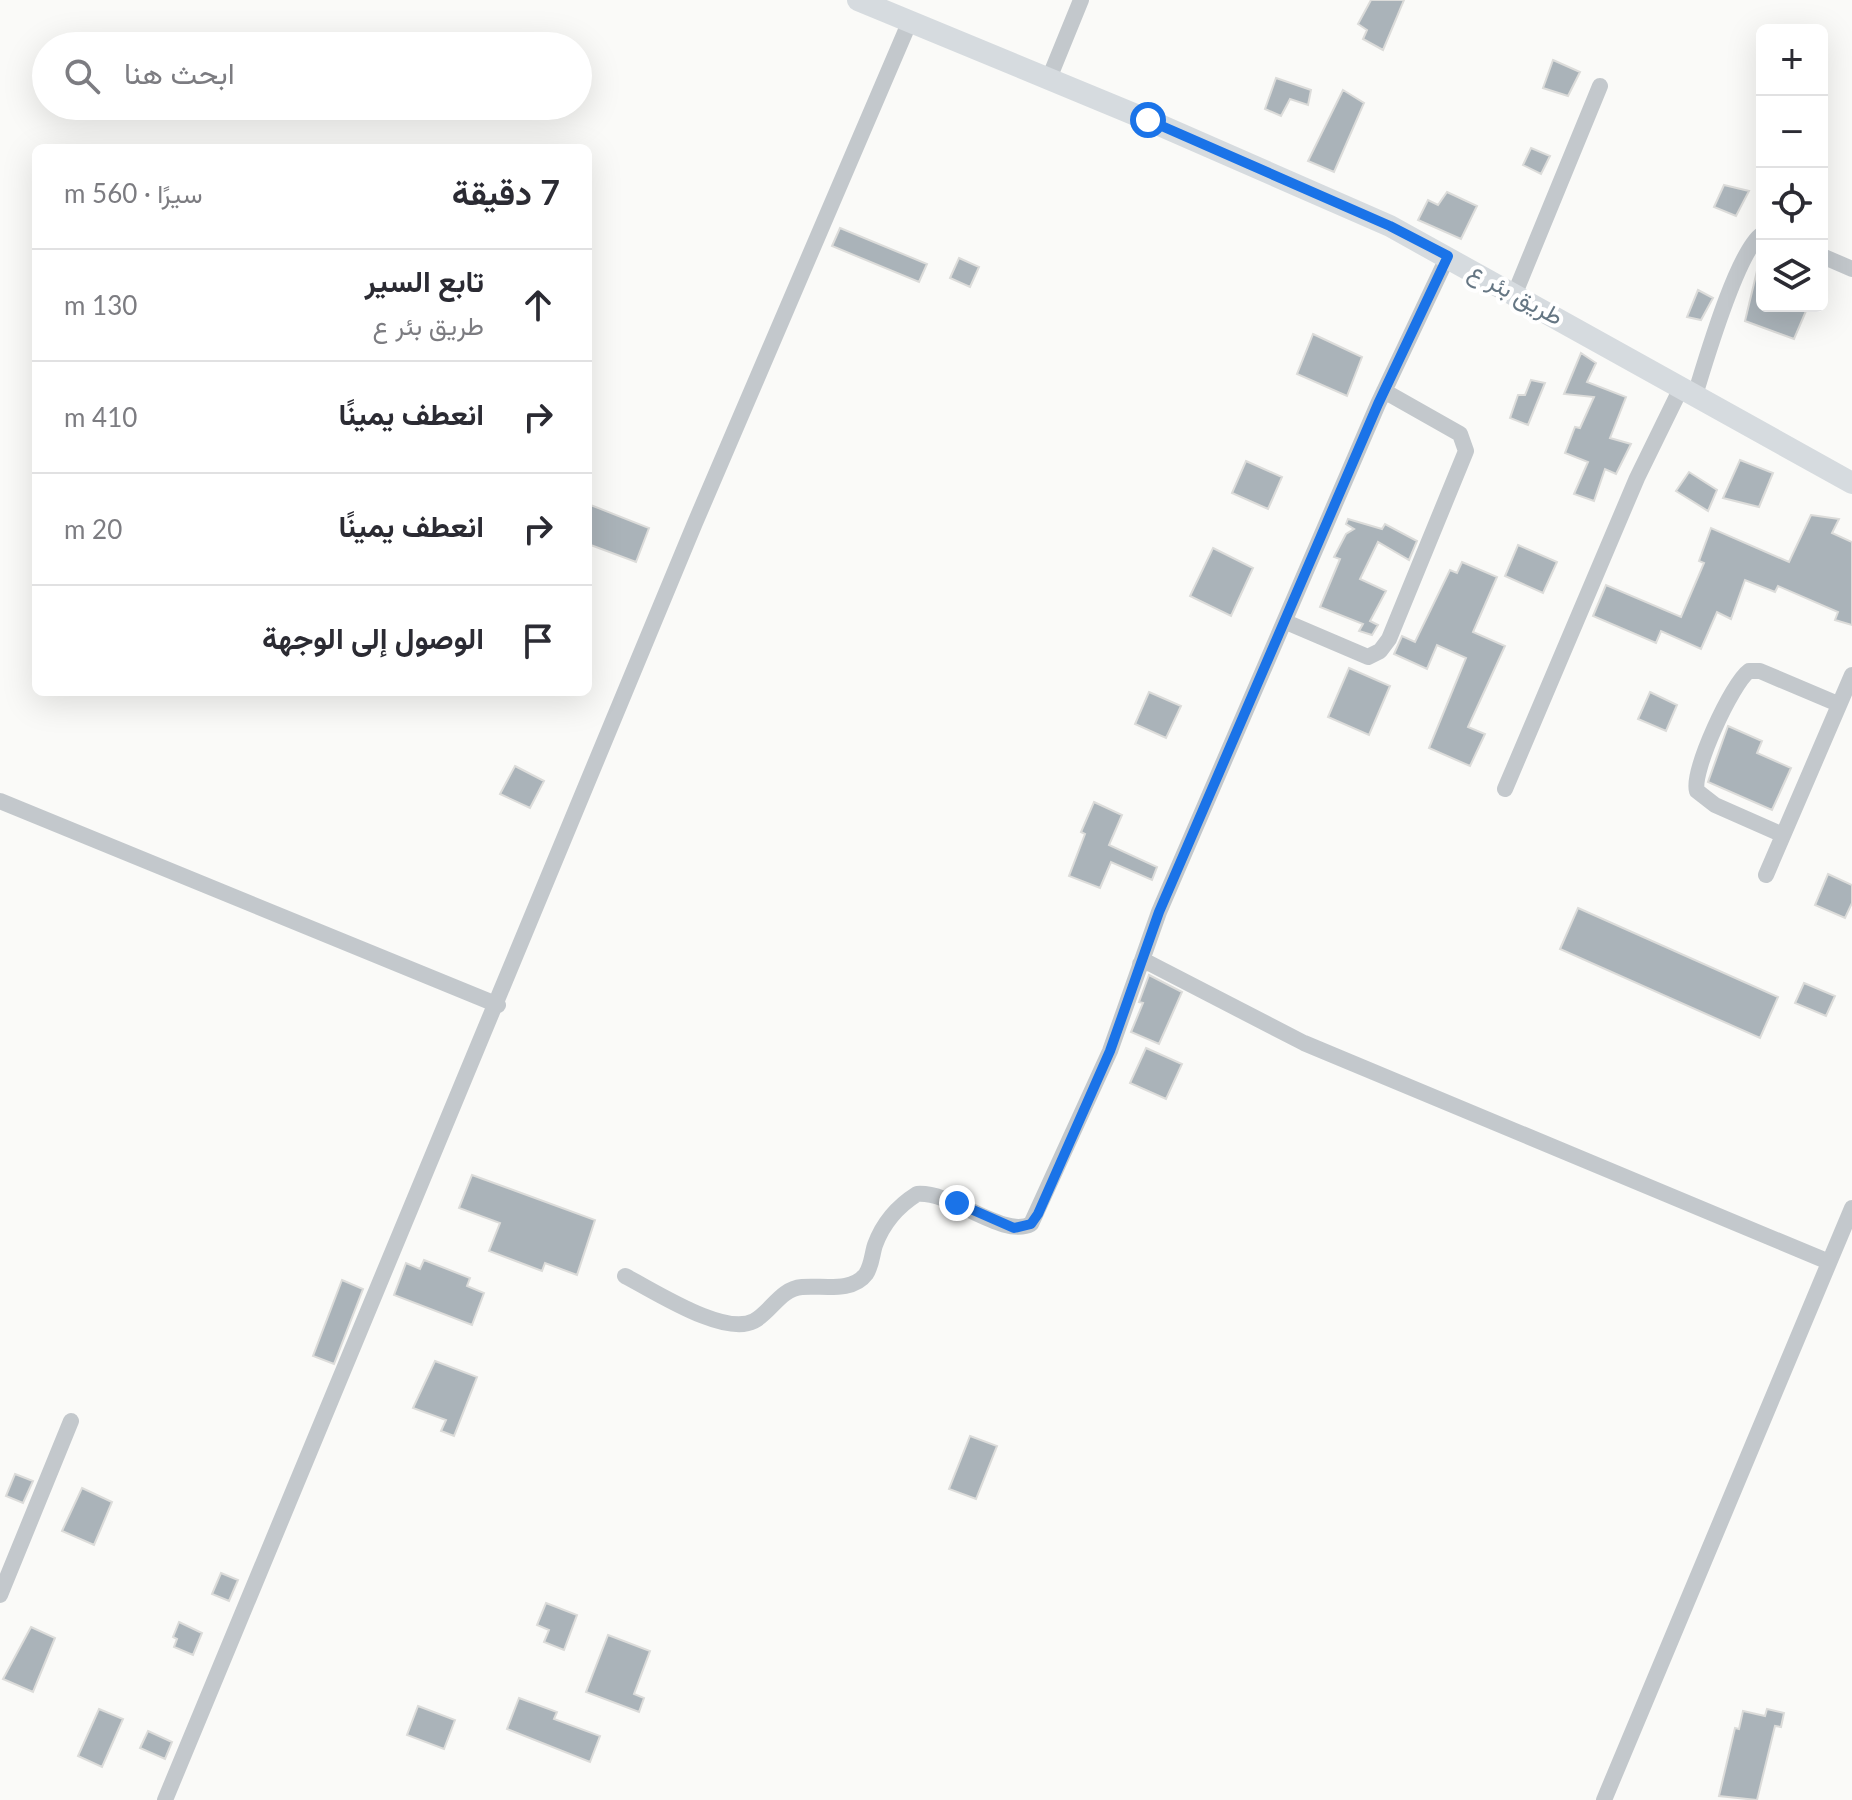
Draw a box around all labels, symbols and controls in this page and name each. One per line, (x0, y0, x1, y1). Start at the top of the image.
map controls (1756, 24, 1828, 312)
button: + (1756, 24, 1828, 96)
search box (32, 32, 592, 120)
icon: search (60, 54, 104, 98)
text: ابحث هنا (124, 54, 235, 90)
button: − (1756, 96, 1828, 168)
route start (1130, 102, 1166, 138)
button: locate (1756, 168, 1828, 240)
text: 7 دقيقة (452, 171, 560, 212)
text: سيرًا · 560 m (64, 177, 203, 209)
button: layers (1756, 240, 1828, 312)
street label: طريق بئر ع (1463, 255, 1569, 333)
text: تابع السير (365, 262, 484, 298)
icon: ahead (516, 283, 560, 327)
text: 130 m (64, 289, 137, 321)
text: طريق بئر ع (372, 309, 484, 341)
text: انعطف يمينًا (338, 395, 484, 431)
icon: right (516, 395, 560, 439)
text: 410 m (64, 401, 137, 433)
text: انعطف يمينًا (338, 507, 484, 543)
icon: right (516, 507, 560, 551)
text: 20 m (64, 513, 122, 545)
text: الوصول إلى الوجهة (262, 619, 484, 655)
icon: arrive (516, 619, 560, 663)
route end (939, 1185, 975, 1221)

